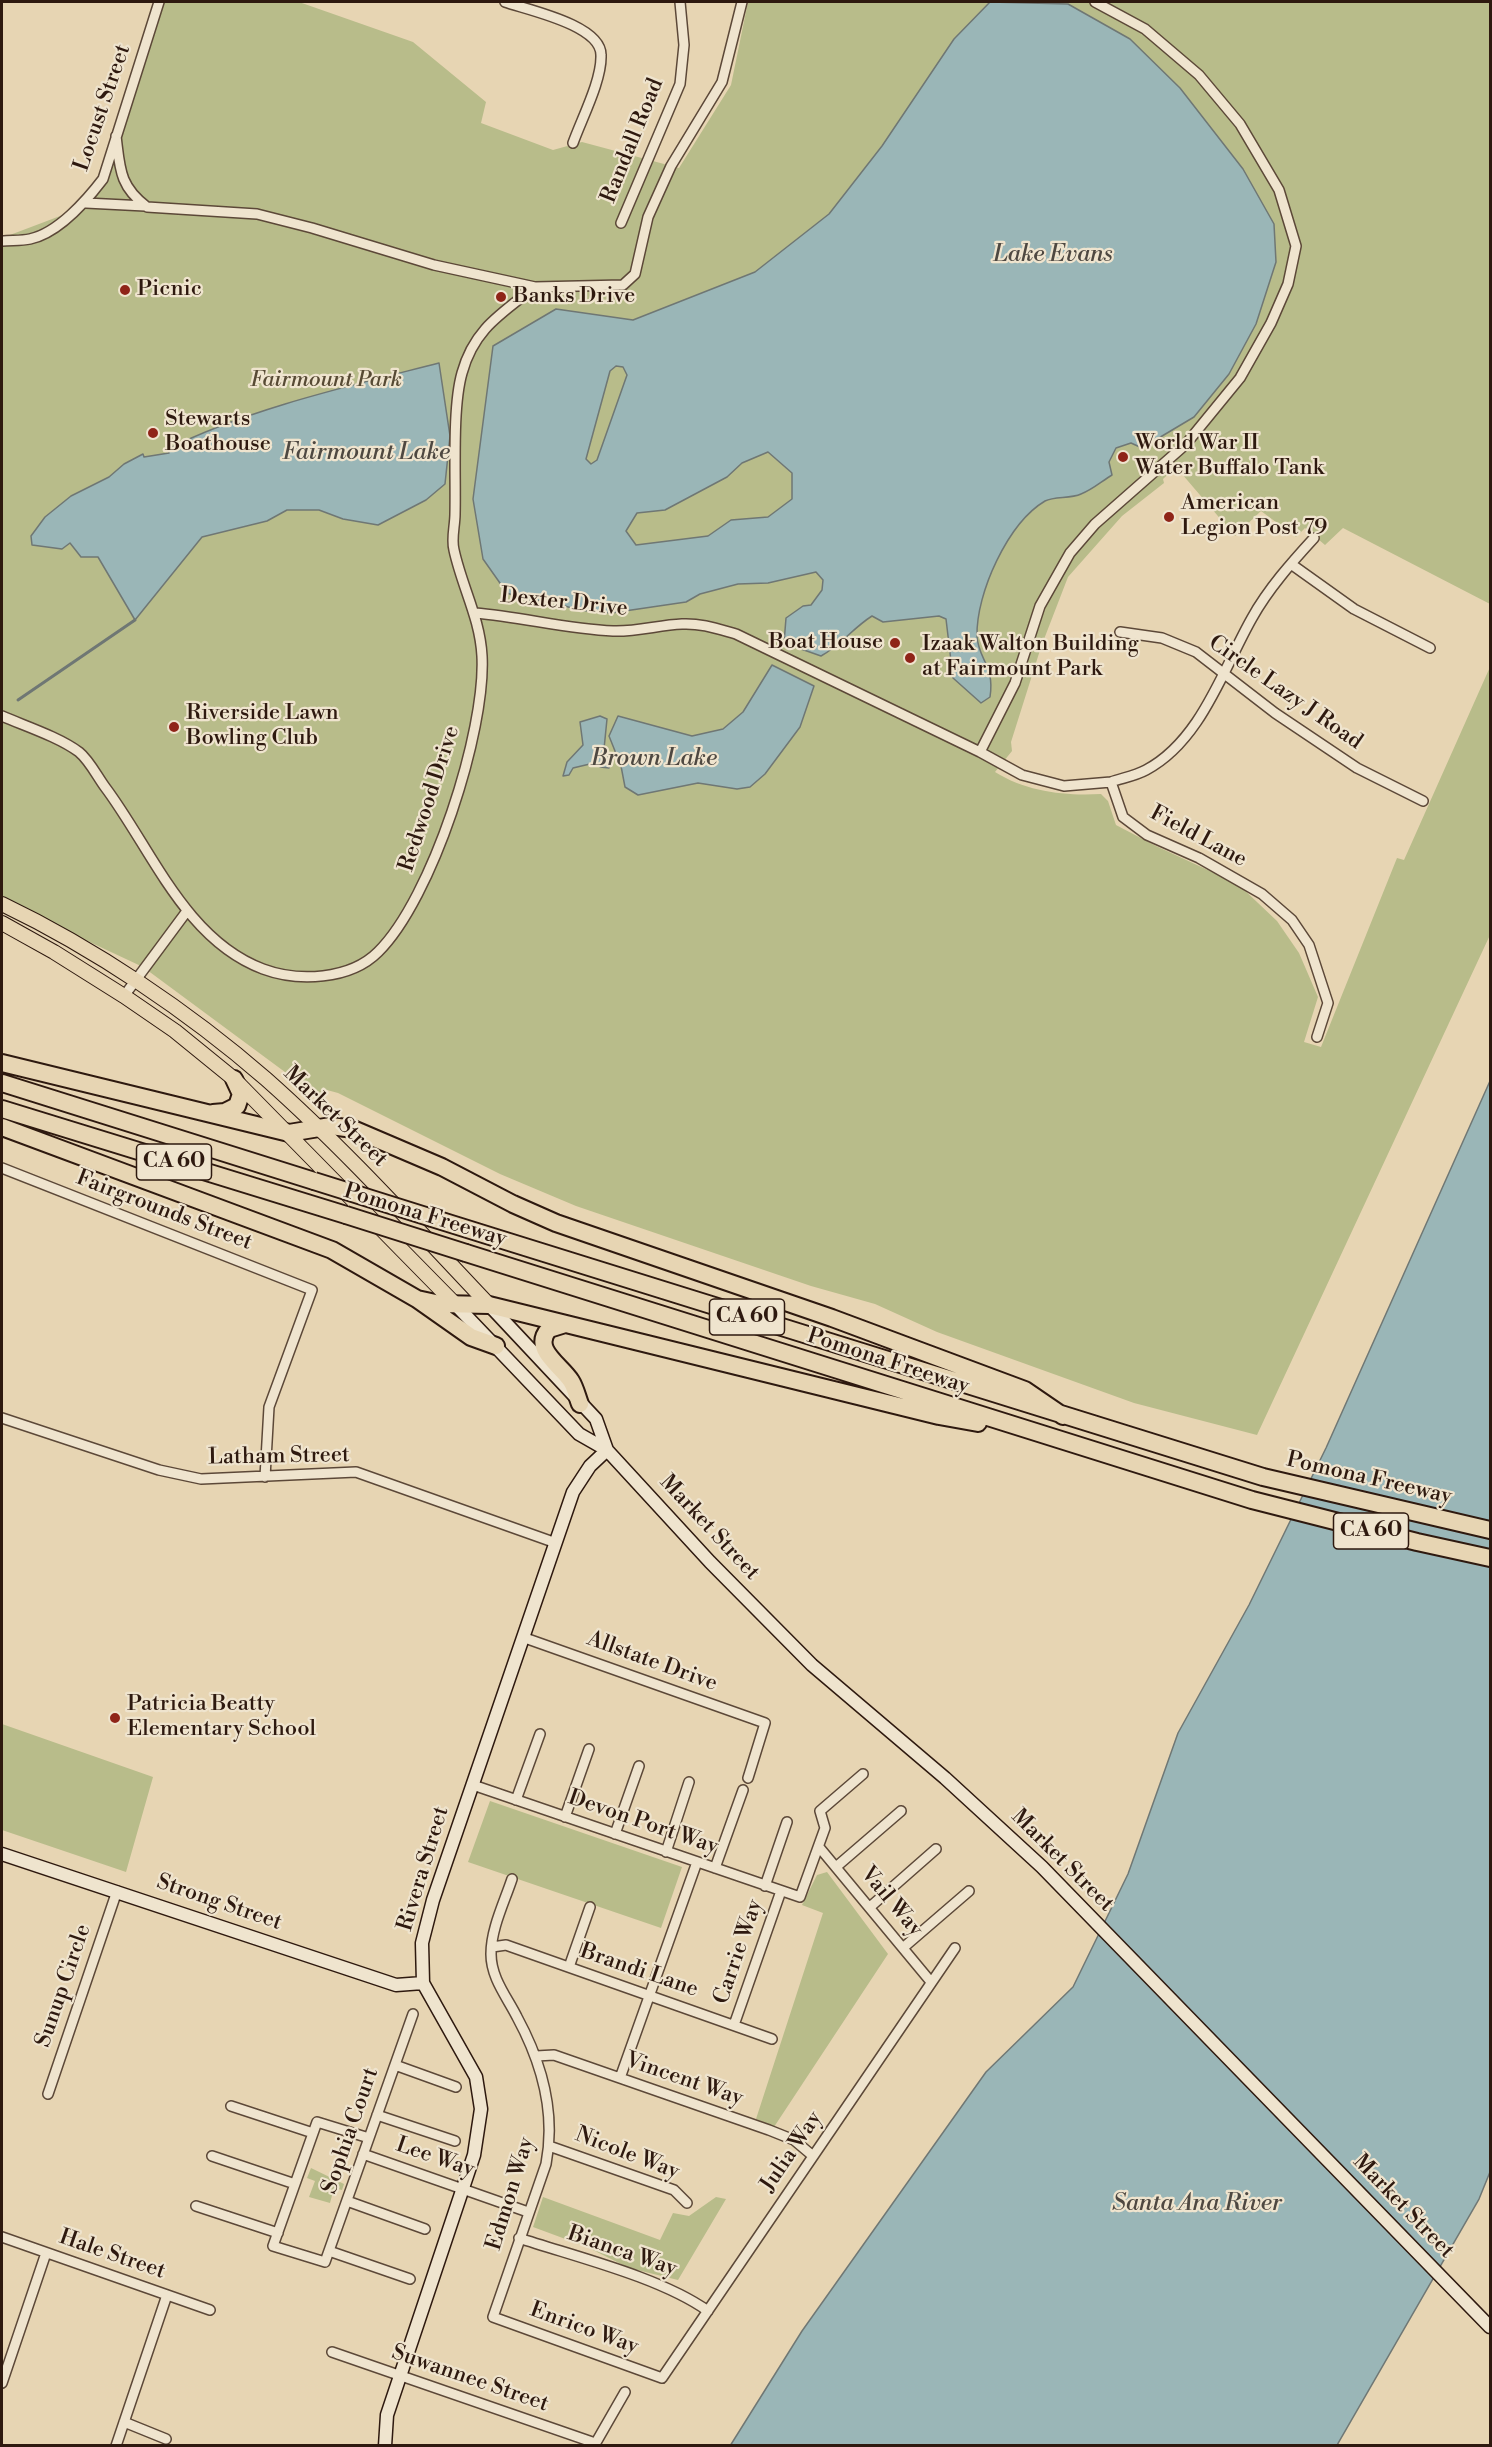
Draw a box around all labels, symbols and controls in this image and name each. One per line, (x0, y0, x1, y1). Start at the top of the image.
street label: Locust Street (69, 41, 137, 175)
street label: Randall Road (596, 75, 670, 207)
water label: Lake Evans (993, 241, 1113, 269)
place label: Picnic (137, 277, 202, 303)
marker: Picnic (118, 283, 132, 297)
place label: Banks Drive (513, 284, 635, 310)
marker: Banks Drive (494, 290, 508, 304)
park label: Fairmount Park (250, 368, 402, 394)
place label: Stewarts Boathouse (165, 407, 271, 458)
marker: Stewarts Boathouse (146, 426, 160, 440)
place label: World War II Water Buffalo Tank (1135, 431, 1324, 482)
water label: Fairmount Lake (282, 439, 450, 467)
marker: World War II Water Buffalo Tank (1116, 450, 1130, 464)
place label: American Legion Post 79 (1181, 491, 1327, 542)
marker: American Legion Post 79 (1162, 510, 1176, 524)
street label: Dexter Drive (499, 583, 629, 623)
place label: Boat House (768, 630, 883, 656)
street label: Circle Lazy J Road (1203, 630, 1367, 756)
place label: Izaak Walton Building at Fairmount Park (922, 632, 1139, 684)
marker: Boat House (888, 636, 902, 650)
marker: Izaak Walton Building at Fairmount Park (903, 651, 917, 665)
place label: Riverside Lawn Bowling Club (186, 701, 339, 752)
marker: Riverside Lawn Bowling Club (167, 720, 181, 734)
street label: Redwood Drive (394, 723, 466, 875)
water label: Brown Lake (591, 745, 717, 773)
street label: Field Lane (1145, 800, 1251, 874)
street label: Market Street (278, 1061, 392, 1173)
road number: CA 60 (136, 1144, 212, 1180)
street label: Fairgrounds Street (72, 1165, 256, 1257)
street label: Pomona Freeway (340, 1179, 510, 1253)
road number: CA 60 (710, 1299, 784, 1335)
street label: Pomona Freeway (804, 1323, 972, 1401)
street label: Latham Street (208, 1443, 350, 1471)
street label: Pomona Freeway (1284, 1447, 1454, 1511)
street label: Market Street (654, 1470, 764, 1586)
road number: CA 60 (1334, 1513, 1408, 1549)
street label: Allstate Drive (583, 1626, 721, 1698)
place label: Patricia Beatty Elementary School (127, 1692, 316, 1744)
marker: Patricia Beatty Elementary School (108, 1711, 122, 1725)
street label: Devon Port Way (564, 1785, 722, 1861)
street label: Rivera Street (393, 1803, 455, 1935)
street label: Market Street (1005, 1804, 1119, 1918)
street label: Vail Way (854, 1862, 928, 1942)
street label: Strong Street (153, 1869, 285, 1937)
street label: Carrie Way (709, 1896, 769, 2008)
street label: Sunup Circle (31, 1921, 97, 2051)
street label: Brandi Lane (576, 1938, 702, 2004)
street label: Vincent Way (622, 2048, 746, 2112)
street label: Sophia Court (317, 2064, 385, 2198)
street label: Julia Way (755, 2107, 829, 2197)
street label: Nicole Way (571, 2122, 683, 2186)
street label: Lee Way (392, 2132, 478, 2184)
street label: Edmon Way (481, 2134, 541, 2254)
street label: Market Street (1347, 2150, 1459, 2264)
water label: Santa Ana River (1112, 2190, 1282, 2218)
street label: Bianca Way (564, 2221, 680, 2283)
street label: Hale Street (55, 2225, 169, 2285)
street label: Enrico Way (526, 2297, 642, 2361)
street label: Suwannee Street (388, 2340, 552, 2418)

